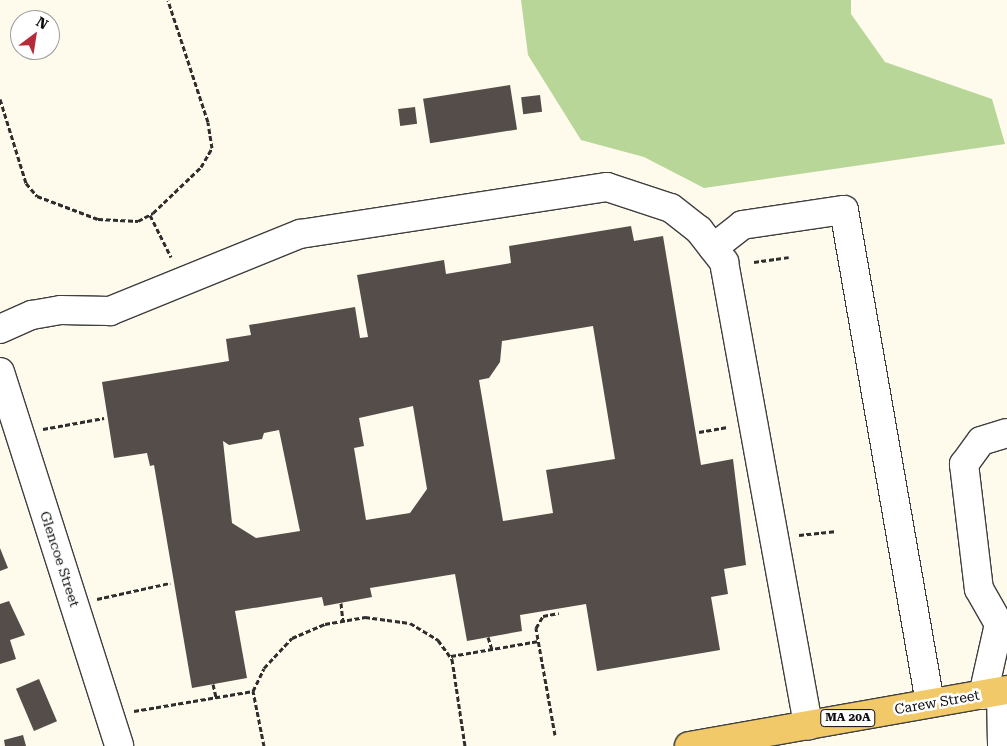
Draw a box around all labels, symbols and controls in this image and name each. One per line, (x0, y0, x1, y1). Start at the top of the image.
north arrow (10, 10, 60, 60)
text: N (33, 13, 51, 33)
street label: Glencoe Street (37, 509, 83, 609)
street label: Carew Street (893, 686, 981, 718)
road number: MA 20A (819, 708, 877, 728)

